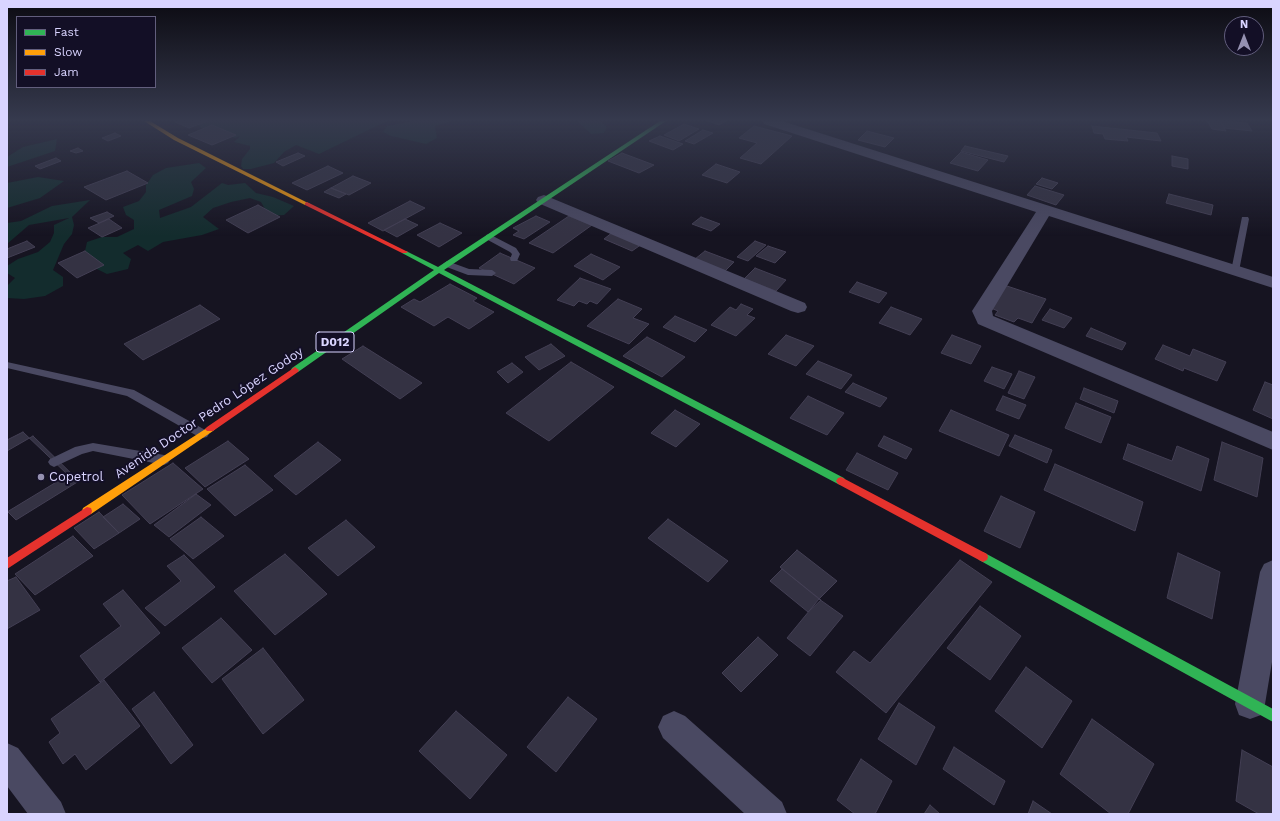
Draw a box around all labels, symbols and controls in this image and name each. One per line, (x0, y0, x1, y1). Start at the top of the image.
legend (16, 16, 156, 88)
north arrow (1224, 16, 1264, 56)
text: N (1240, 18, 1248, 31)
text: Fast (54, 25, 79, 39)
text: Slow (54, 45, 82, 59)
text: Jam (54, 65, 79, 79)
road number: D012 (316, 332, 354, 352)
street label: Avenida Doctor Pedro López Godoy (112, 344, 306, 482)
place label: Copetrol (49, 469, 103, 485)
marker: Copetrol (36, 472, 46, 482)

